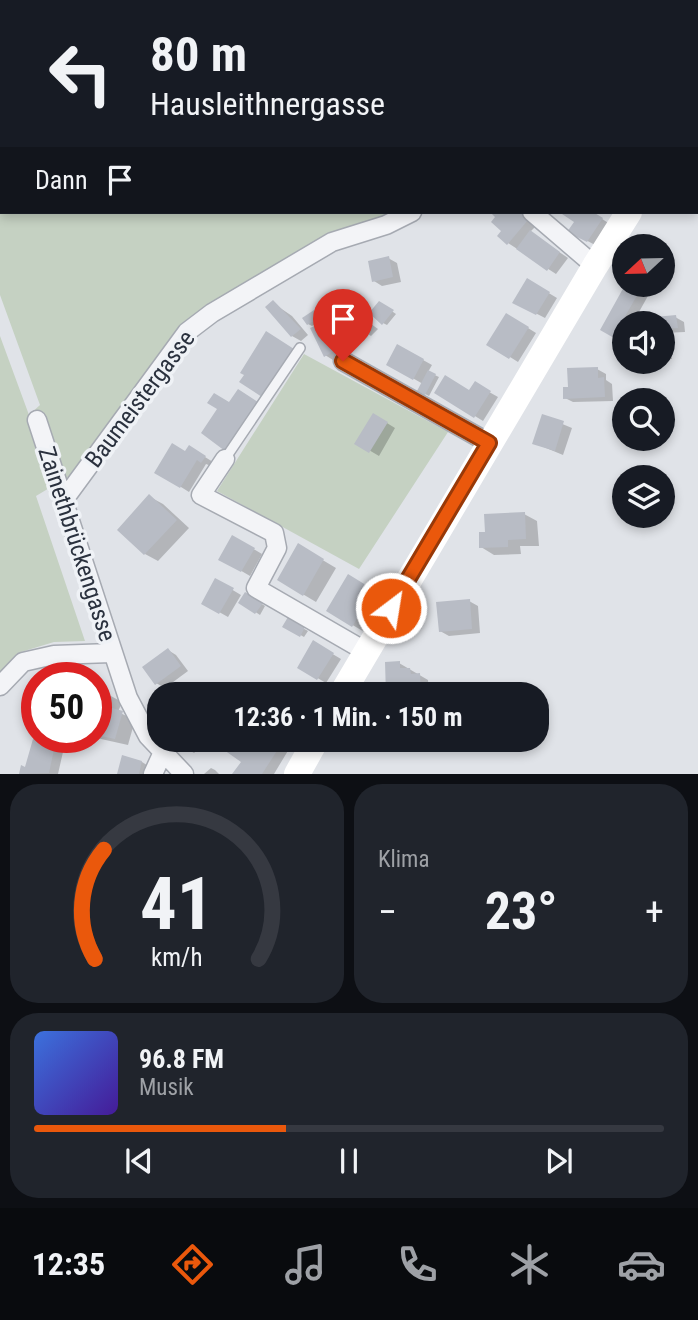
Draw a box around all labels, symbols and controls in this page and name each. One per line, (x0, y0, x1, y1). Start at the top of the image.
text: 80 m (150, 26, 247, 83)
icon: left (35, 28, 126, 119)
text: Hausleithnergasse (150, 85, 385, 123)
icon: arrive (101, 161, 139, 199)
text: Dann (35, 165, 87, 195)
north arrow (612, 234, 676, 298)
map controls (612, 234, 675, 528)
pin (313, 289, 373, 361)
icon: arrive (324, 300, 362, 338)
button: sound (612, 311, 675, 374)
street label: Baumeistergasse (80, 325, 200, 473)
button: search (612, 388, 675, 451)
street label: Zainethbrückengasse (32, 443, 122, 645)
button: layers (612, 465, 675, 528)
position arrow (354, 571, 428, 645)
speed limit sign: 50 (21, 662, 112, 753)
text: 12:36 · 1 Min. · 150 m (234, 702, 462, 732)
text: Klima (378, 846, 429, 873)
text: 41 (140, 862, 214, 948)
text: 23° (485, 881, 557, 942)
text: − (378, 890, 397, 934)
text: + (645, 890, 664, 934)
text: km/h (151, 943, 203, 972)
text: 96.8 FM (139, 1044, 224, 1074)
text: Musik (139, 1074, 194, 1101)
icon: previous (120, 1142, 158, 1180)
icon: pause (330, 1142, 368, 1180)
icon: next (540, 1142, 578, 1180)
icon: directions (168, 1240, 217, 1289)
icon: music (281, 1240, 330, 1289)
icon: phone (393, 1240, 442, 1289)
icon: climate (505, 1240, 554, 1289)
icon: car (617, 1240, 666, 1289)
text: 12:35 (32, 1245, 105, 1283)

